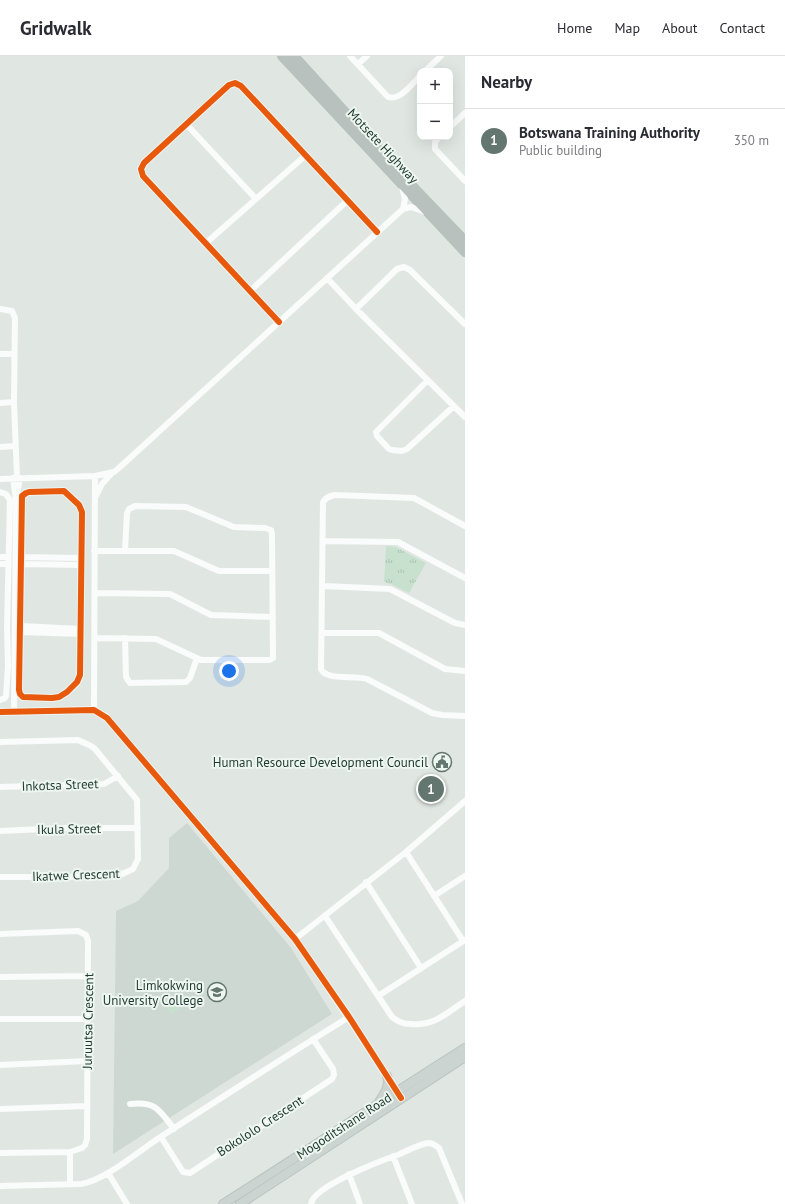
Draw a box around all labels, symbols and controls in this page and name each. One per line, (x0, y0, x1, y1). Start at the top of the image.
text: Gridwalk (20, 16, 92, 40)
text: Home (557, 19, 592, 37)
text: Map (614, 19, 640, 37)
text: About (662, 19, 698, 37)
text: Contact (720, 19, 765, 37)
map controls (417, 68, 453, 140)
button: + (417, 68, 453, 104)
text: Nearby (481, 71, 532, 93)
button: − (417, 104, 453, 140)
street label: Motsete Highway (344, 105, 422, 187)
text: Botswana Training Authority (519, 123, 700, 142)
text: 1 (490, 132, 498, 149)
text: 350 m (734, 132, 769, 149)
text: Public building (519, 142, 602, 159)
your location (219, 661, 239, 681)
public building icon: Human Resource Development Council (431, 751, 453, 773)
place label: Human Resource Development Council (213, 754, 428, 771)
pin: 1 (418, 774, 444, 804)
street label: Inkotsa Street (21, 775, 99, 795)
street label: Ikula Street (37, 820, 102, 838)
street label: Ikatwe Crescent (32, 865, 121, 885)
street label: Juruutsa Crescent (79, 972, 97, 1070)
place label: Limkokwing University College (103, 977, 203, 1009)
school or university icon: Limkokwing University College (206, 981, 228, 1003)
street label: Mogoditshane Road (293, 1089, 395, 1163)
street label: Bokololo Crescent (213, 1091, 307, 1160)

